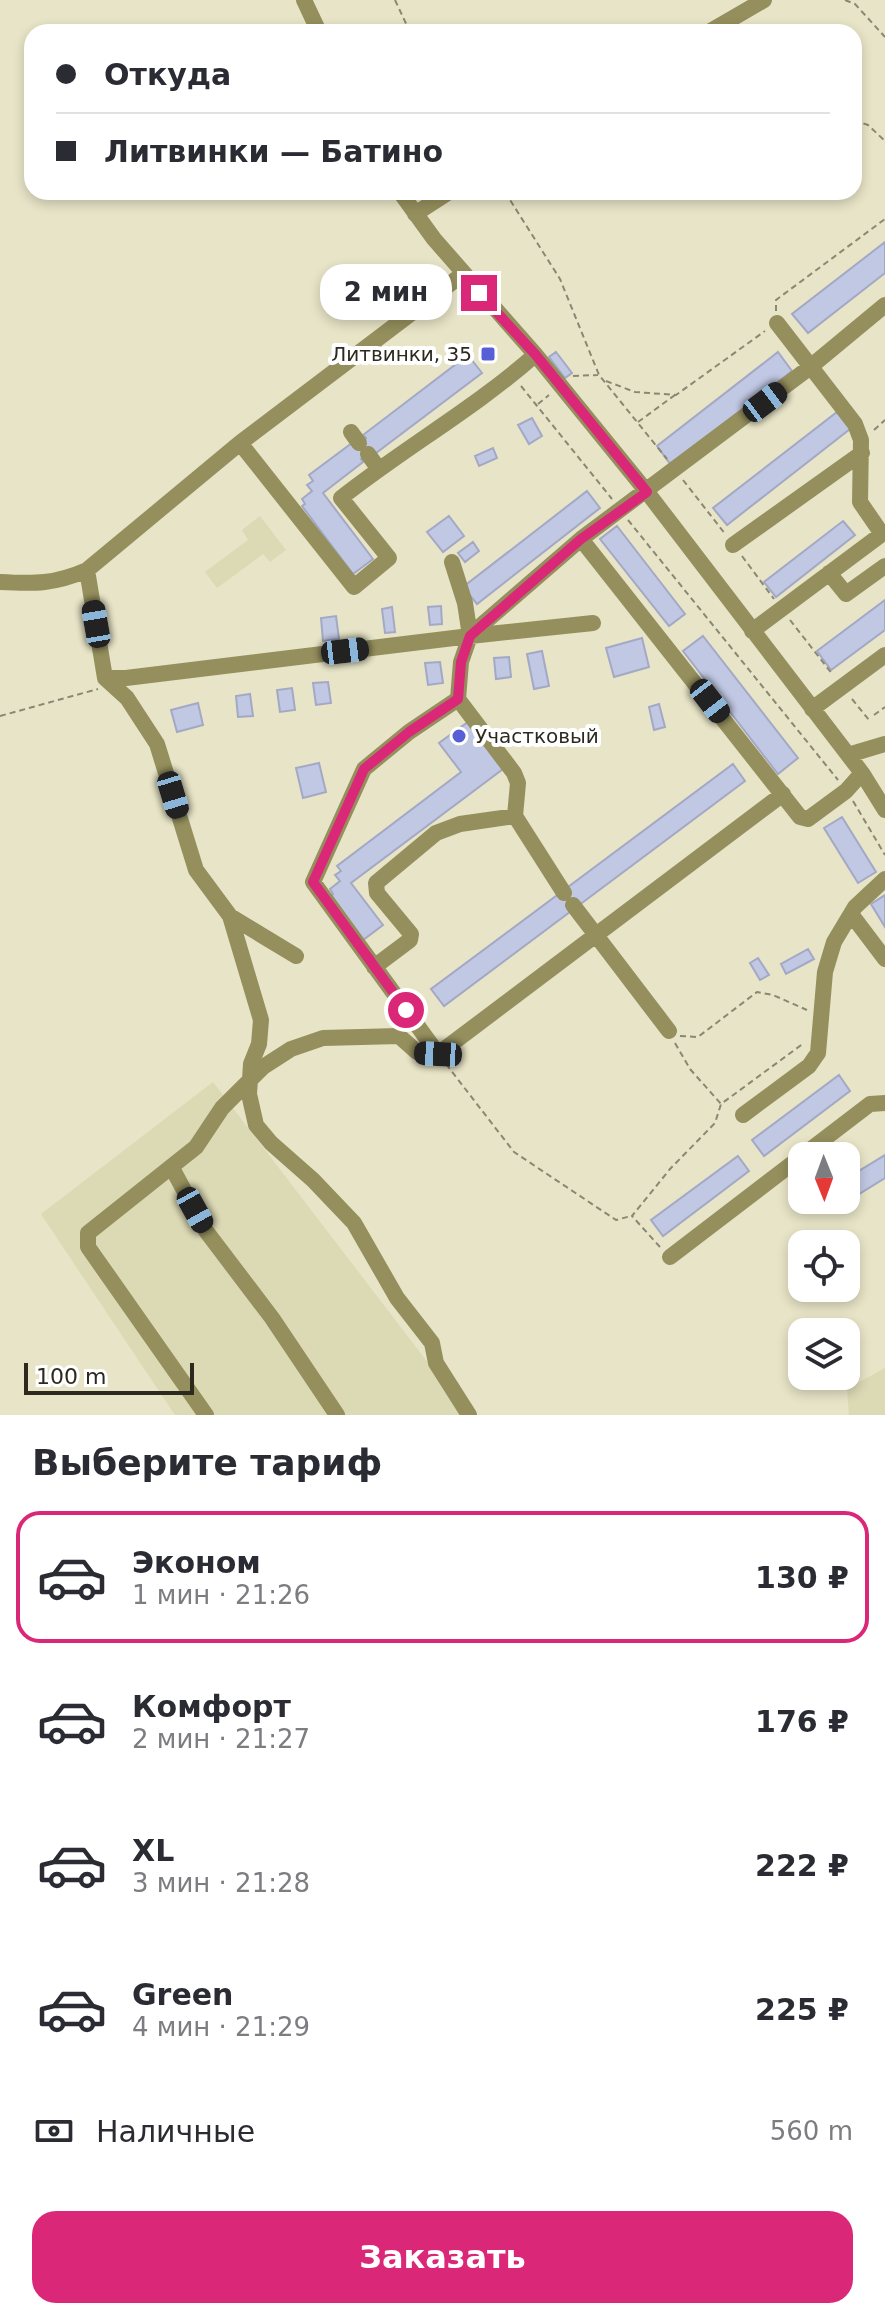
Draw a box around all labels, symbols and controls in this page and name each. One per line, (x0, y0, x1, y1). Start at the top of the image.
text: Откуда (104, 57, 231, 92)
text: Литвинки — Батино (104, 134, 443, 169)
callout: 2 мин (319, 265, 451, 321)
route end (461, 275, 497, 311)
text: 2 мин (344, 277, 428, 307)
place label: Литвинки, 35 (331, 342, 472, 366)
marker: Литвинки, 35 (479, 345, 497, 363)
car (739, 378, 791, 426)
car (80, 598, 112, 650)
car (320, 636, 370, 666)
car (686, 675, 734, 727)
place label: Участковый (475, 724, 599, 748)
marker: Участковый (450, 727, 468, 745)
car (155, 769, 191, 821)
route start (388, 992, 424, 1028)
car (413, 1041, 463, 1067)
north arrow (788, 1142, 860, 1214)
map controls (788, 1142, 860, 1390)
car (173, 1183, 217, 1237)
button: locate (788, 1230, 860, 1302)
button: layers (788, 1318, 860, 1390)
scale bar (24, 1359, 194, 1395)
text: 100 m (36, 1364, 106, 1389)
text: Выберите тариф (32, 1442, 382, 1483)
icon: car (36, 1541, 108, 1613)
text: Эконом (132, 1545, 261, 1580)
text: 130 ₽ (755, 1560, 849, 1595)
text: 1 мин · 21:26 (132, 1580, 310, 1610)
icon: car (36, 1685, 108, 1757)
text: Комфорт (132, 1689, 291, 1724)
text: 176 ₽ (755, 1704, 849, 1739)
text: 2 мин · 21:27 (132, 1724, 310, 1754)
icon: car (36, 1829, 108, 1901)
text: XL (132, 1833, 174, 1868)
text: 222 ₽ (755, 1848, 849, 1883)
text: 3 мин · 21:28 (132, 1868, 310, 1898)
icon: car (36, 1973, 108, 2045)
text: Green (132, 1977, 233, 2012)
text: 225 ₽ (755, 1992, 849, 2027)
text: 4 мин · 21:29 (132, 2012, 310, 2042)
icon: cash (32, 2109, 76, 2153)
text: Наличные (96, 2114, 255, 2149)
text: 560 m (770, 2116, 853, 2146)
button: Заказать (32, 2211, 853, 2303)

